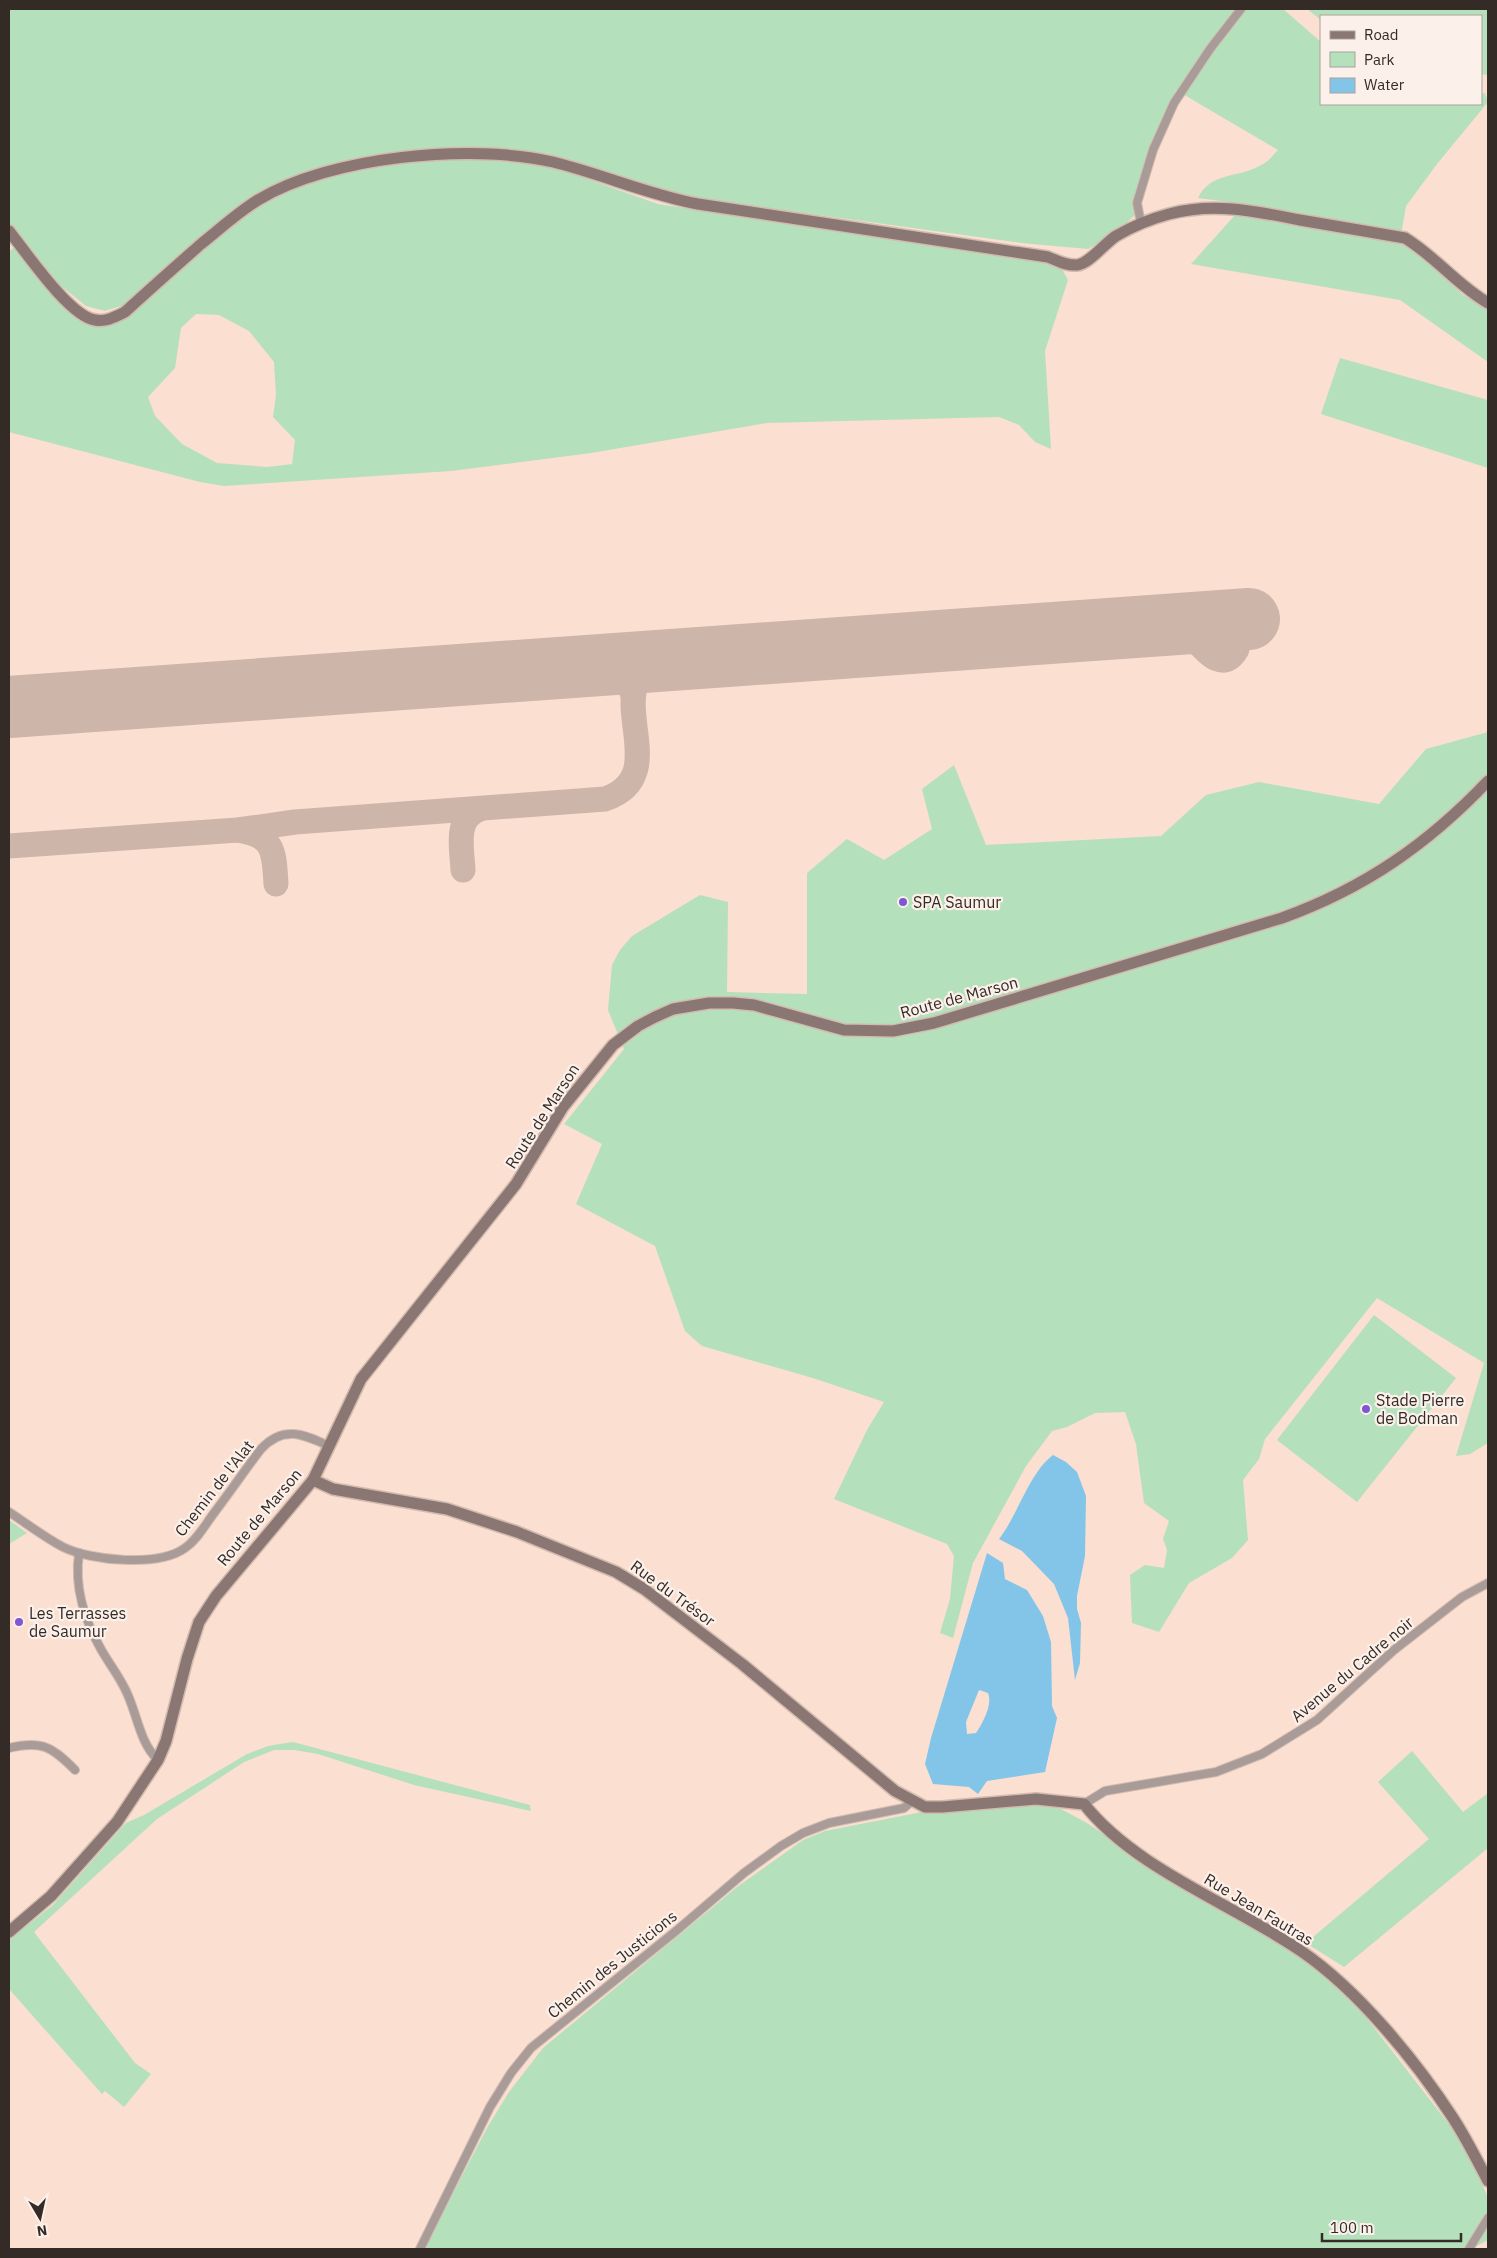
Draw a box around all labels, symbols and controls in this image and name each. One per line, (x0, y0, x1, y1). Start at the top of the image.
legend (1320, 15, 1482, 105)
text: Road (1364, 25, 1399, 44)
text: Park (1364, 50, 1394, 69)
text: Water (1364, 75, 1405, 94)
place label: SPA Saumur (913, 892, 1001, 912)
marker: SPA Saumur (897, 896, 909, 908)
street label: Route de Marson (898, 972, 1020, 1022)
street label: Route de Marson (501, 1060, 583, 1172)
place label: Stade Pierre de Bodman (1376, 1390, 1464, 1428)
marker: Stade Pierre de Bodman (1360, 1403, 1372, 1415)
street label: Chemin de l'Alat (170, 1436, 258, 1540)
street label: Route de Marson (212, 1464, 306, 1570)
street label: Rue du Trésor (627, 1556, 719, 1630)
place label: Les Terrasses de Saumur (29, 1603, 126, 1641)
street label: Avenue du Cadre noir (1287, 1612, 1417, 1726)
marker: Les Terrasses de Saumur (13, 1616, 25, 1628)
street label: Rue Jean Fautras (1201, 1869, 1317, 1949)
street label: Chemin des Justicions (543, 1906, 681, 2022)
north arrow (15, 2193, 65, 2243)
scale bar (1322, 2210, 1461, 2242)
text: 100 m (1330, 2218, 1374, 2237)
text: N (36, 2221, 48, 2241)

